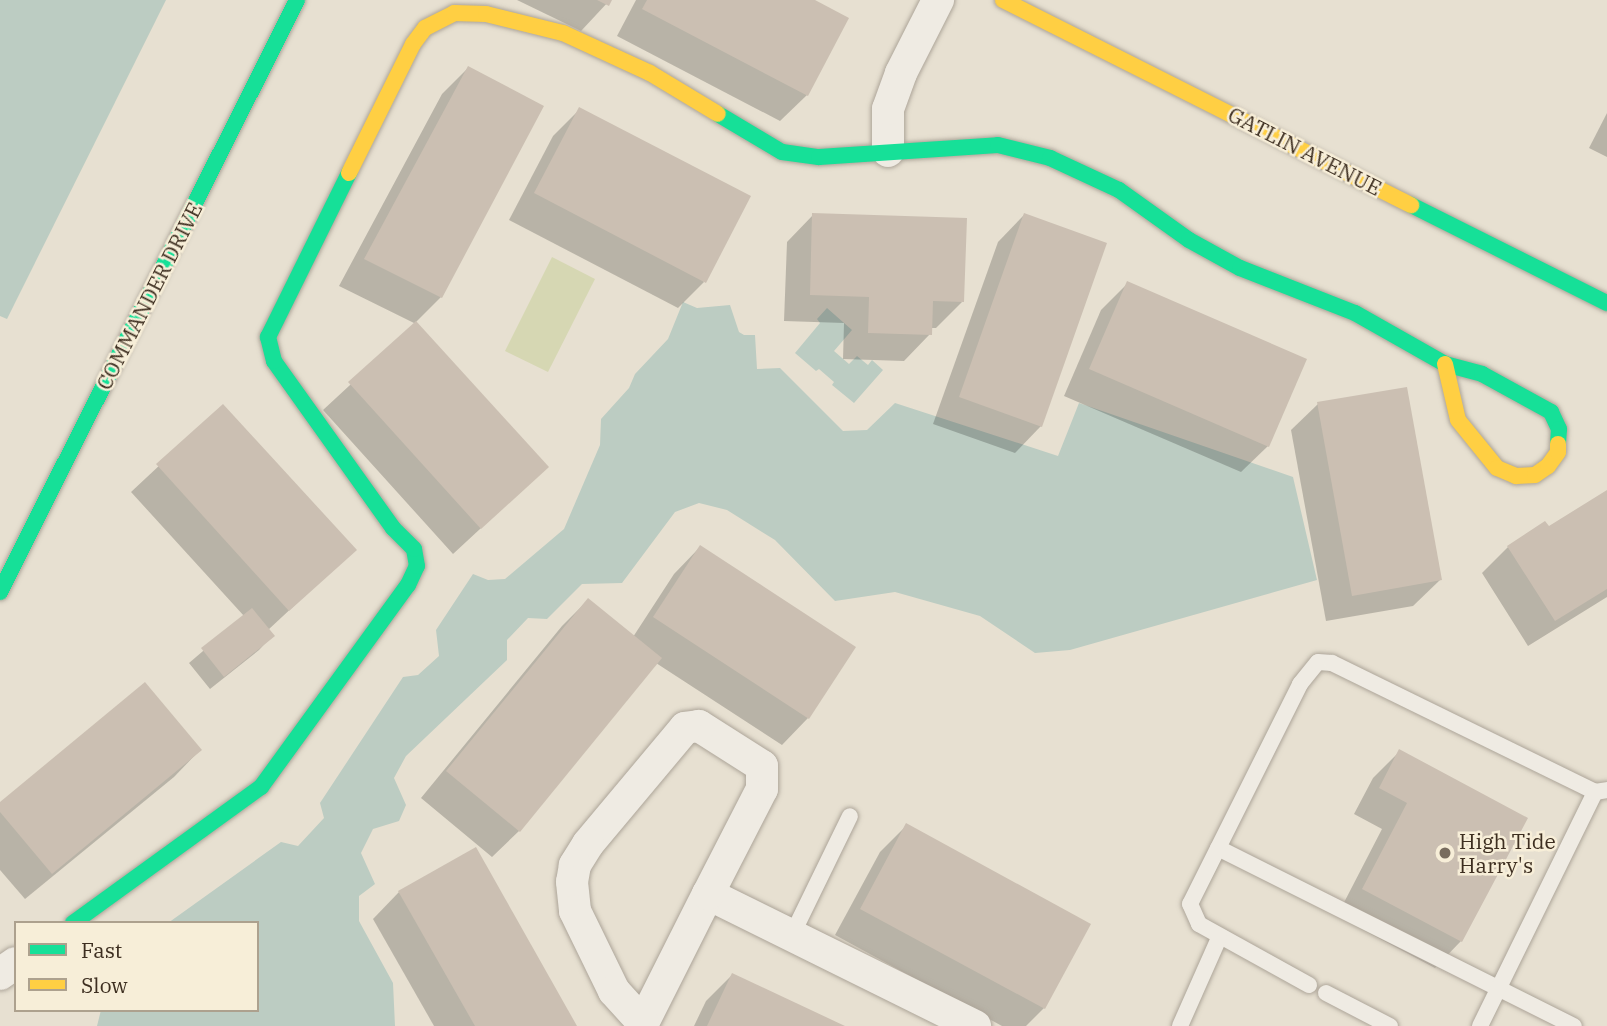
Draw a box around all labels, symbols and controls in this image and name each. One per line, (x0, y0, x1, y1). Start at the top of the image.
street label: GATLIN AVENUE (1224, 101, 1386, 201)
street label: COMMANDER DRIVE (91, 198, 207, 394)
place label: High Tide Harry's (1459, 828, 1556, 878)
marker: High Tide Harry's (1437, 845, 1453, 861)
legend (14, 921, 259, 1012)
text: Fast (81, 936, 122, 964)
text: Slow (81, 971, 128, 999)

